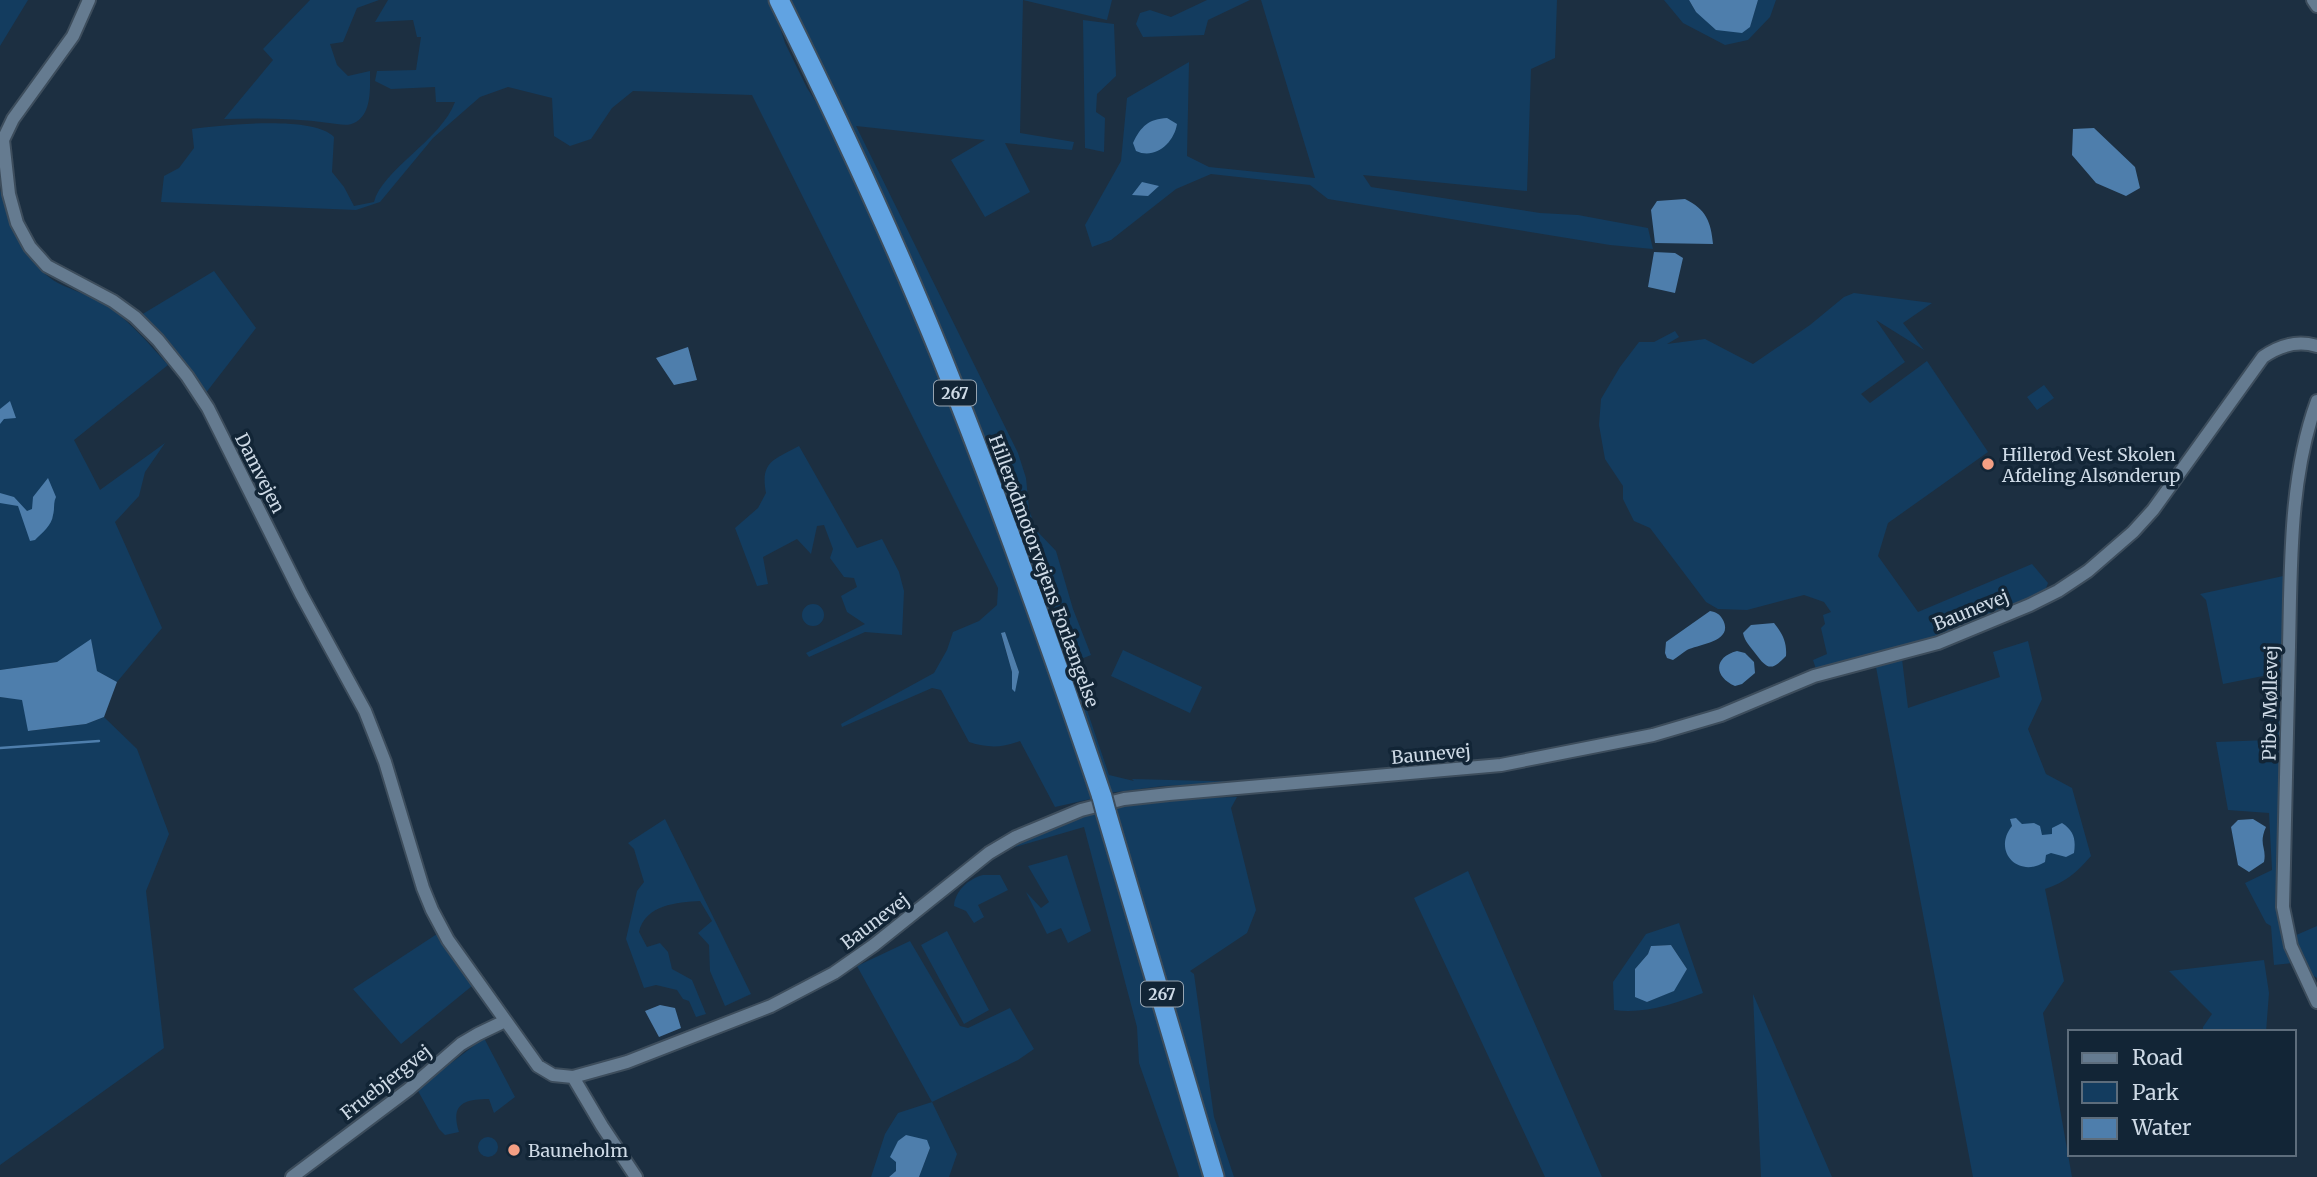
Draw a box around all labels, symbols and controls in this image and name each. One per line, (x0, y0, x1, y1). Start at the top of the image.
road number: 267 (934, 380, 976, 406)
street label: Damvejen (230, 429, 290, 517)
street label: Hillerødmotorvejens Forlængelse (984, 432, 1104, 710)
place label: Hillerød Vest Skolen Afdeling Alsønderup (2001, 443, 2180, 487)
marker: Hillerød Vest Skolen Afdeling Alsønderup (1980, 456, 1996, 472)
street label: Baunevej (1930, 584, 2012, 636)
street label: Pibe Møllevej (2257, 645, 2283, 761)
street label: Baunevej (1390, 739, 1472, 769)
street label: Baunevej (836, 888, 914, 954)
road number: 267 (1141, 982, 1183, 1006)
legend (2068, 1030, 2296, 1156)
street label: Fruebjergvej (336, 1039, 436, 1125)
text: Road (2132, 1044, 2183, 1071)
text: Park (2132, 1079, 2179, 1106)
text: Water (2131, 1114, 2191, 1141)
place label: Bauneholm (528, 1139, 628, 1162)
marker: Bauneholm (506, 1142, 522, 1158)

